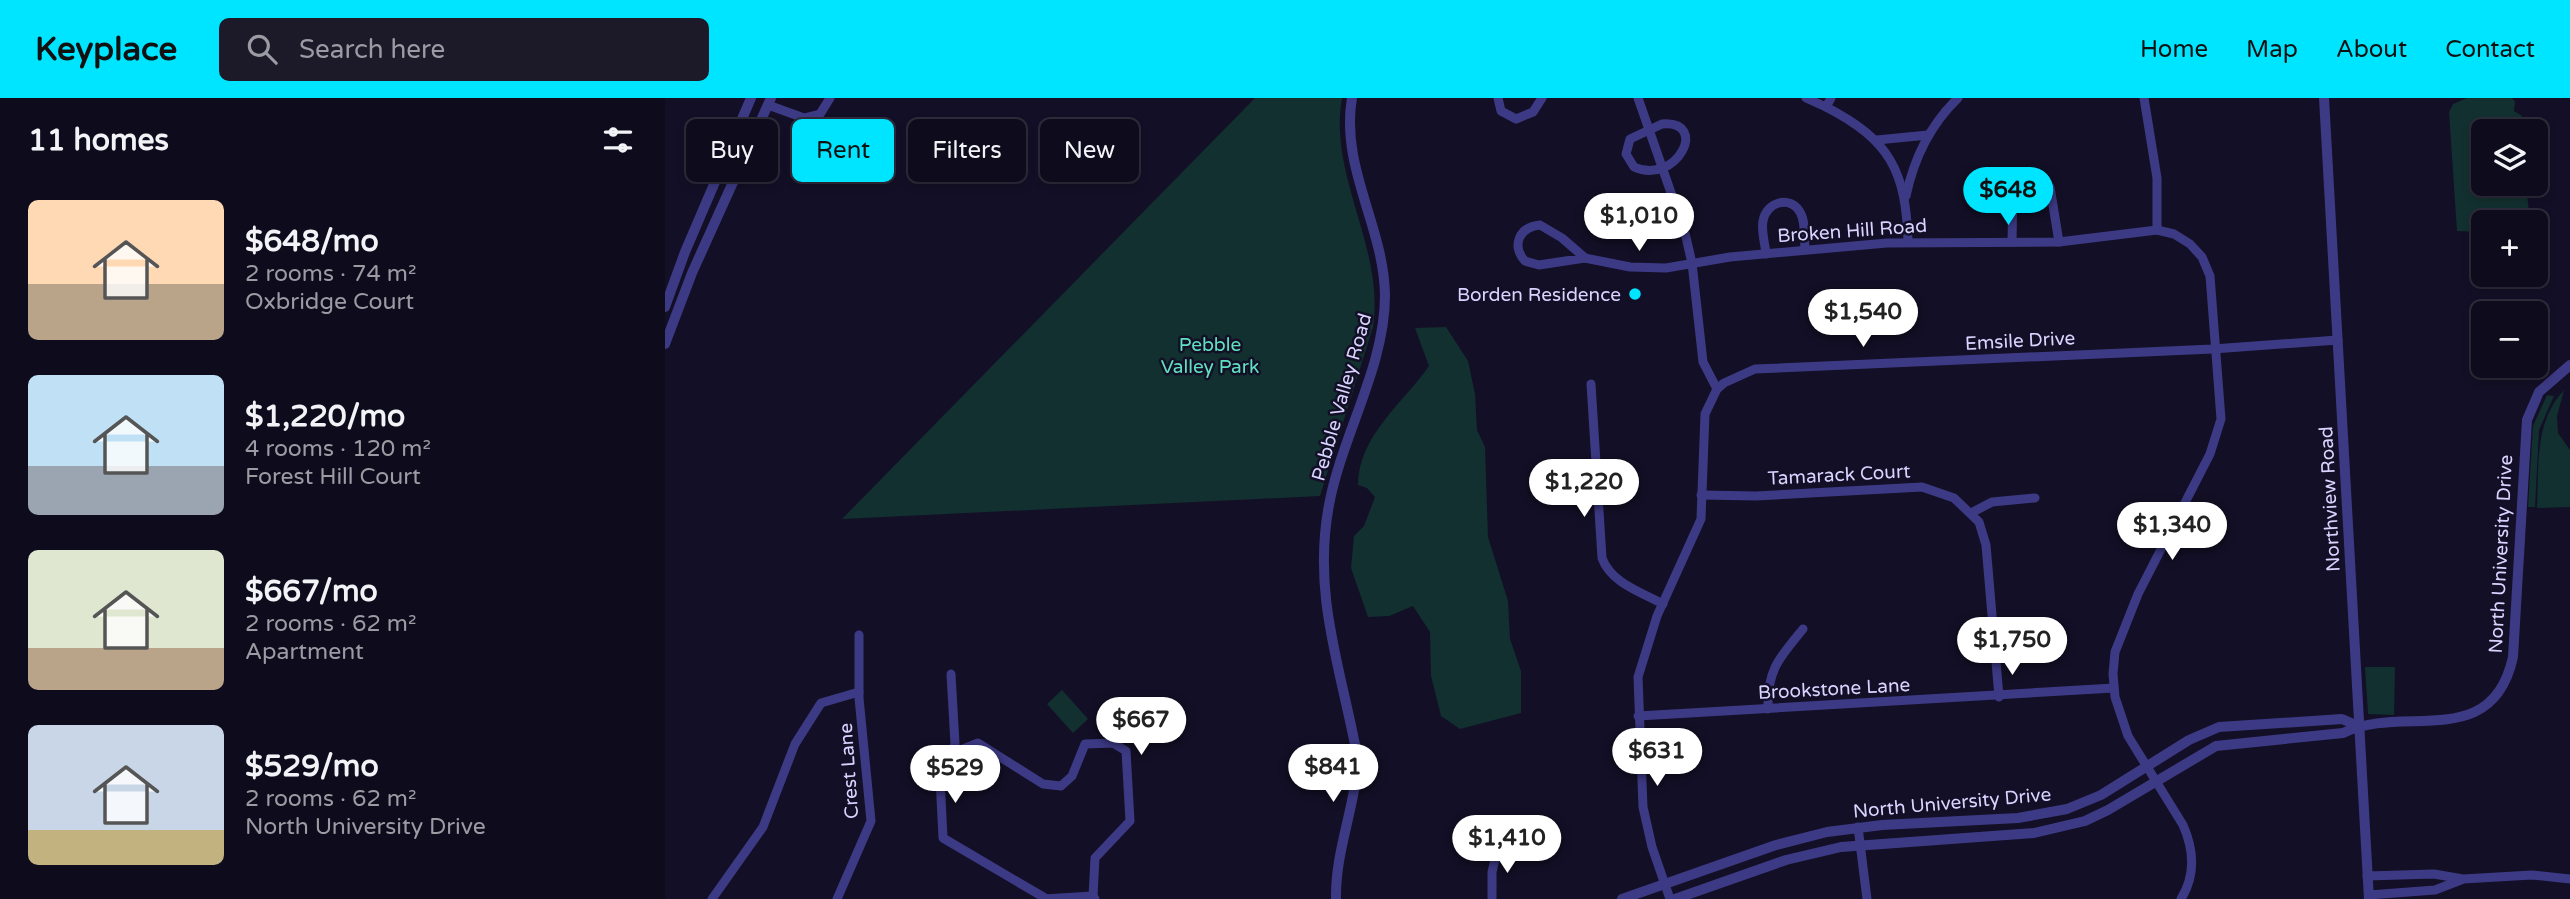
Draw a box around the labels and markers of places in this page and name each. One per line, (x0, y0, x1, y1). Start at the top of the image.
pin: $648 (1967, 167, 2049, 227)
pin: $1,010 (1582, 194, 1696, 253)
place label: Borden Residence (1457, 284, 1621, 306)
marker: Borden Residence (1627, 286, 1643, 302)
pin: $1,540 (1806, 289, 1920, 349)
pin: $1,220 (1527, 460, 1641, 519)
pin: $1,340 (2115, 503, 2229, 562)
pin: $1,750 (1955, 618, 2069, 677)
pin: $667 (1100, 698, 1182, 757)
pin: $631 (1616, 728, 1698, 788)
pin: $841 (1292, 744, 1374, 804)
pin: $529 (914, 746, 996, 805)
pin: $1,410 (1450, 816, 1564, 875)

